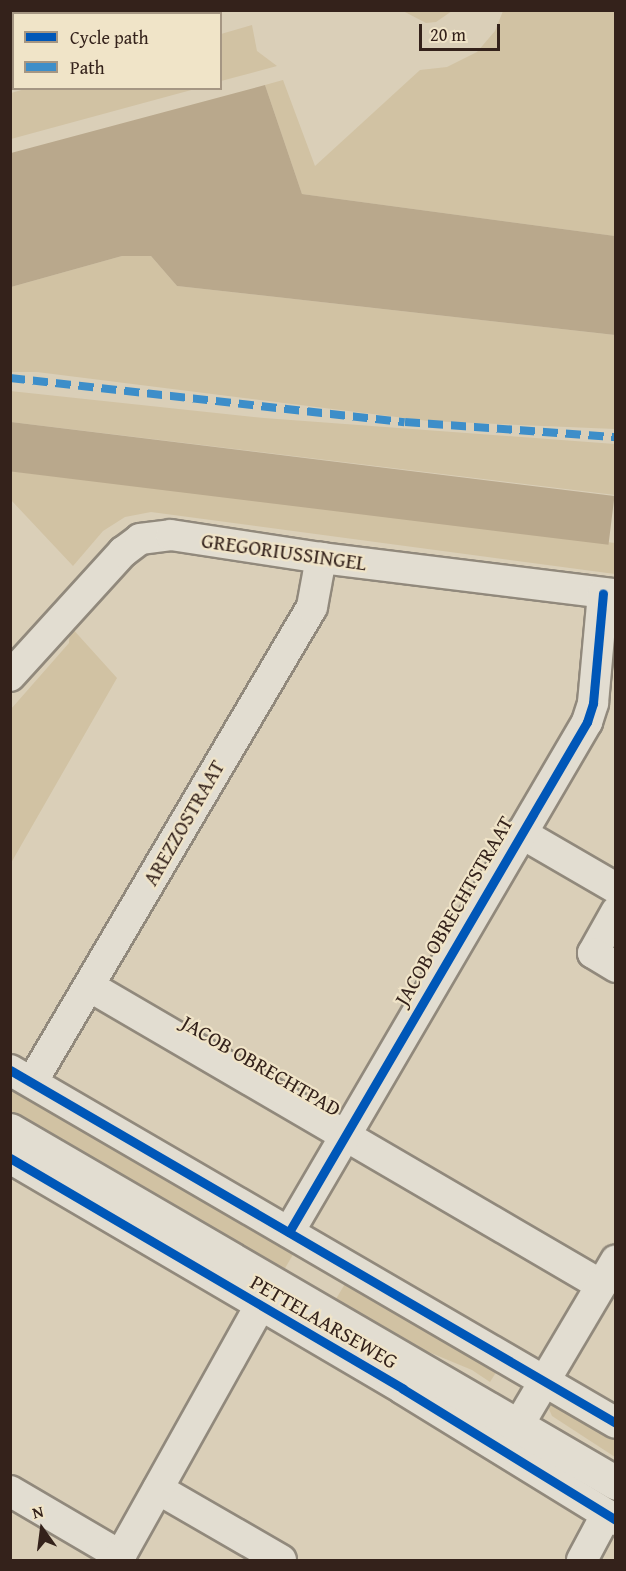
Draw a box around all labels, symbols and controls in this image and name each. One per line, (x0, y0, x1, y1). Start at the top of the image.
legend (12, 12, 222, 90)
scale bar (422, 12, 503, 50)
text: 20 m (430, 21, 466, 48)
text: Cycle path (70, 24, 149, 51)
text: Path (70, 54, 105, 81)
street label: GREGORIUSSINGEL (200, 528, 368, 576)
street label: AREZZOSTRAAT (138, 756, 230, 890)
street label: JACOB OBRECHTSTRAAT (389, 812, 519, 1010)
street label: JACOB OBRECHTPAD (177, 1010, 345, 1122)
street label: PETTELAARSEWEG (246, 1270, 402, 1374)
north arrow (12, 1499, 72, 1559)
text: N (30, 1499, 46, 1524)

